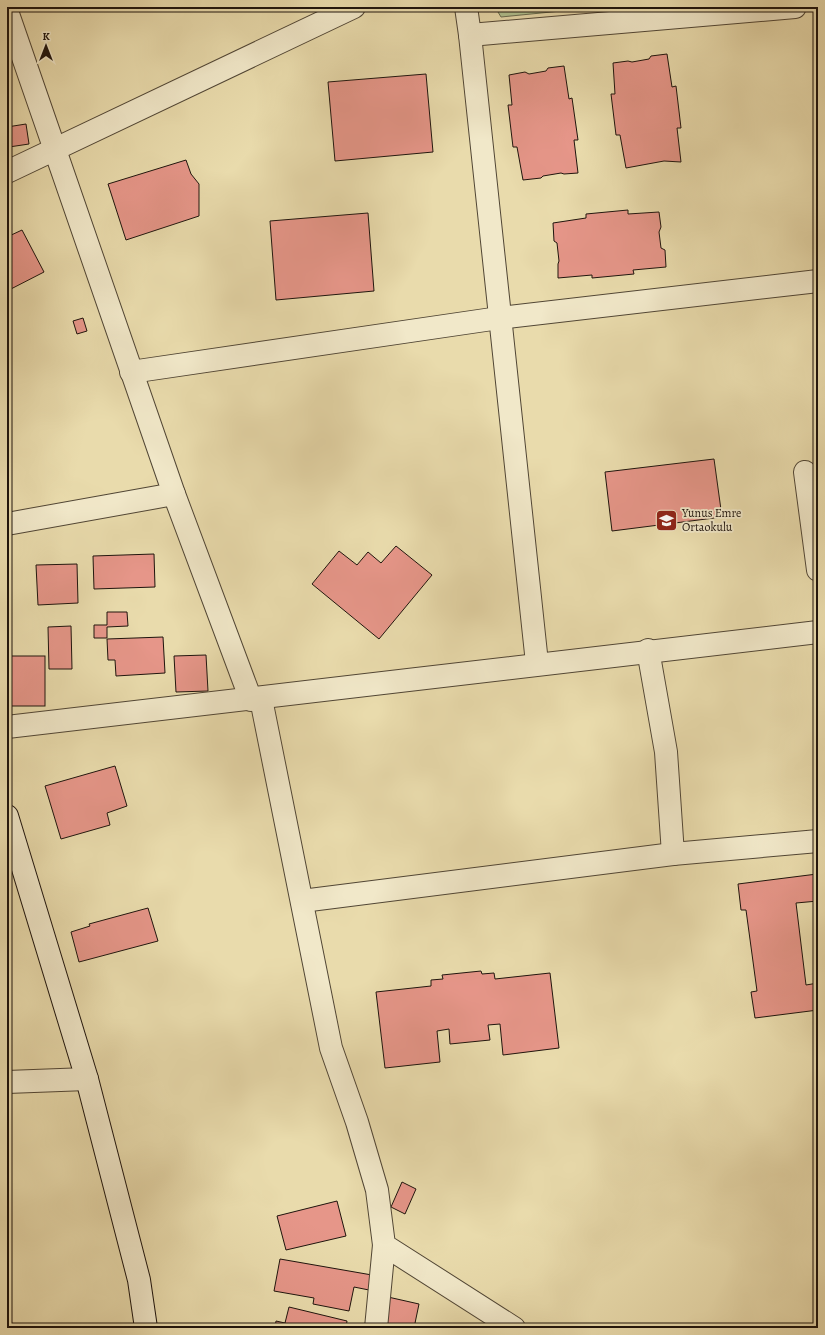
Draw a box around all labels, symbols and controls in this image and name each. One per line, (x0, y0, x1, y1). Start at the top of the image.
north arrow (26, 26, 66, 66)
text: K (42, 29, 50, 44)
place label: Yunus Emre Ortaokulu (681, 505, 741, 535)
school or university icon: Yunus Emre Ortaokulu (653, 507, 679, 533)

